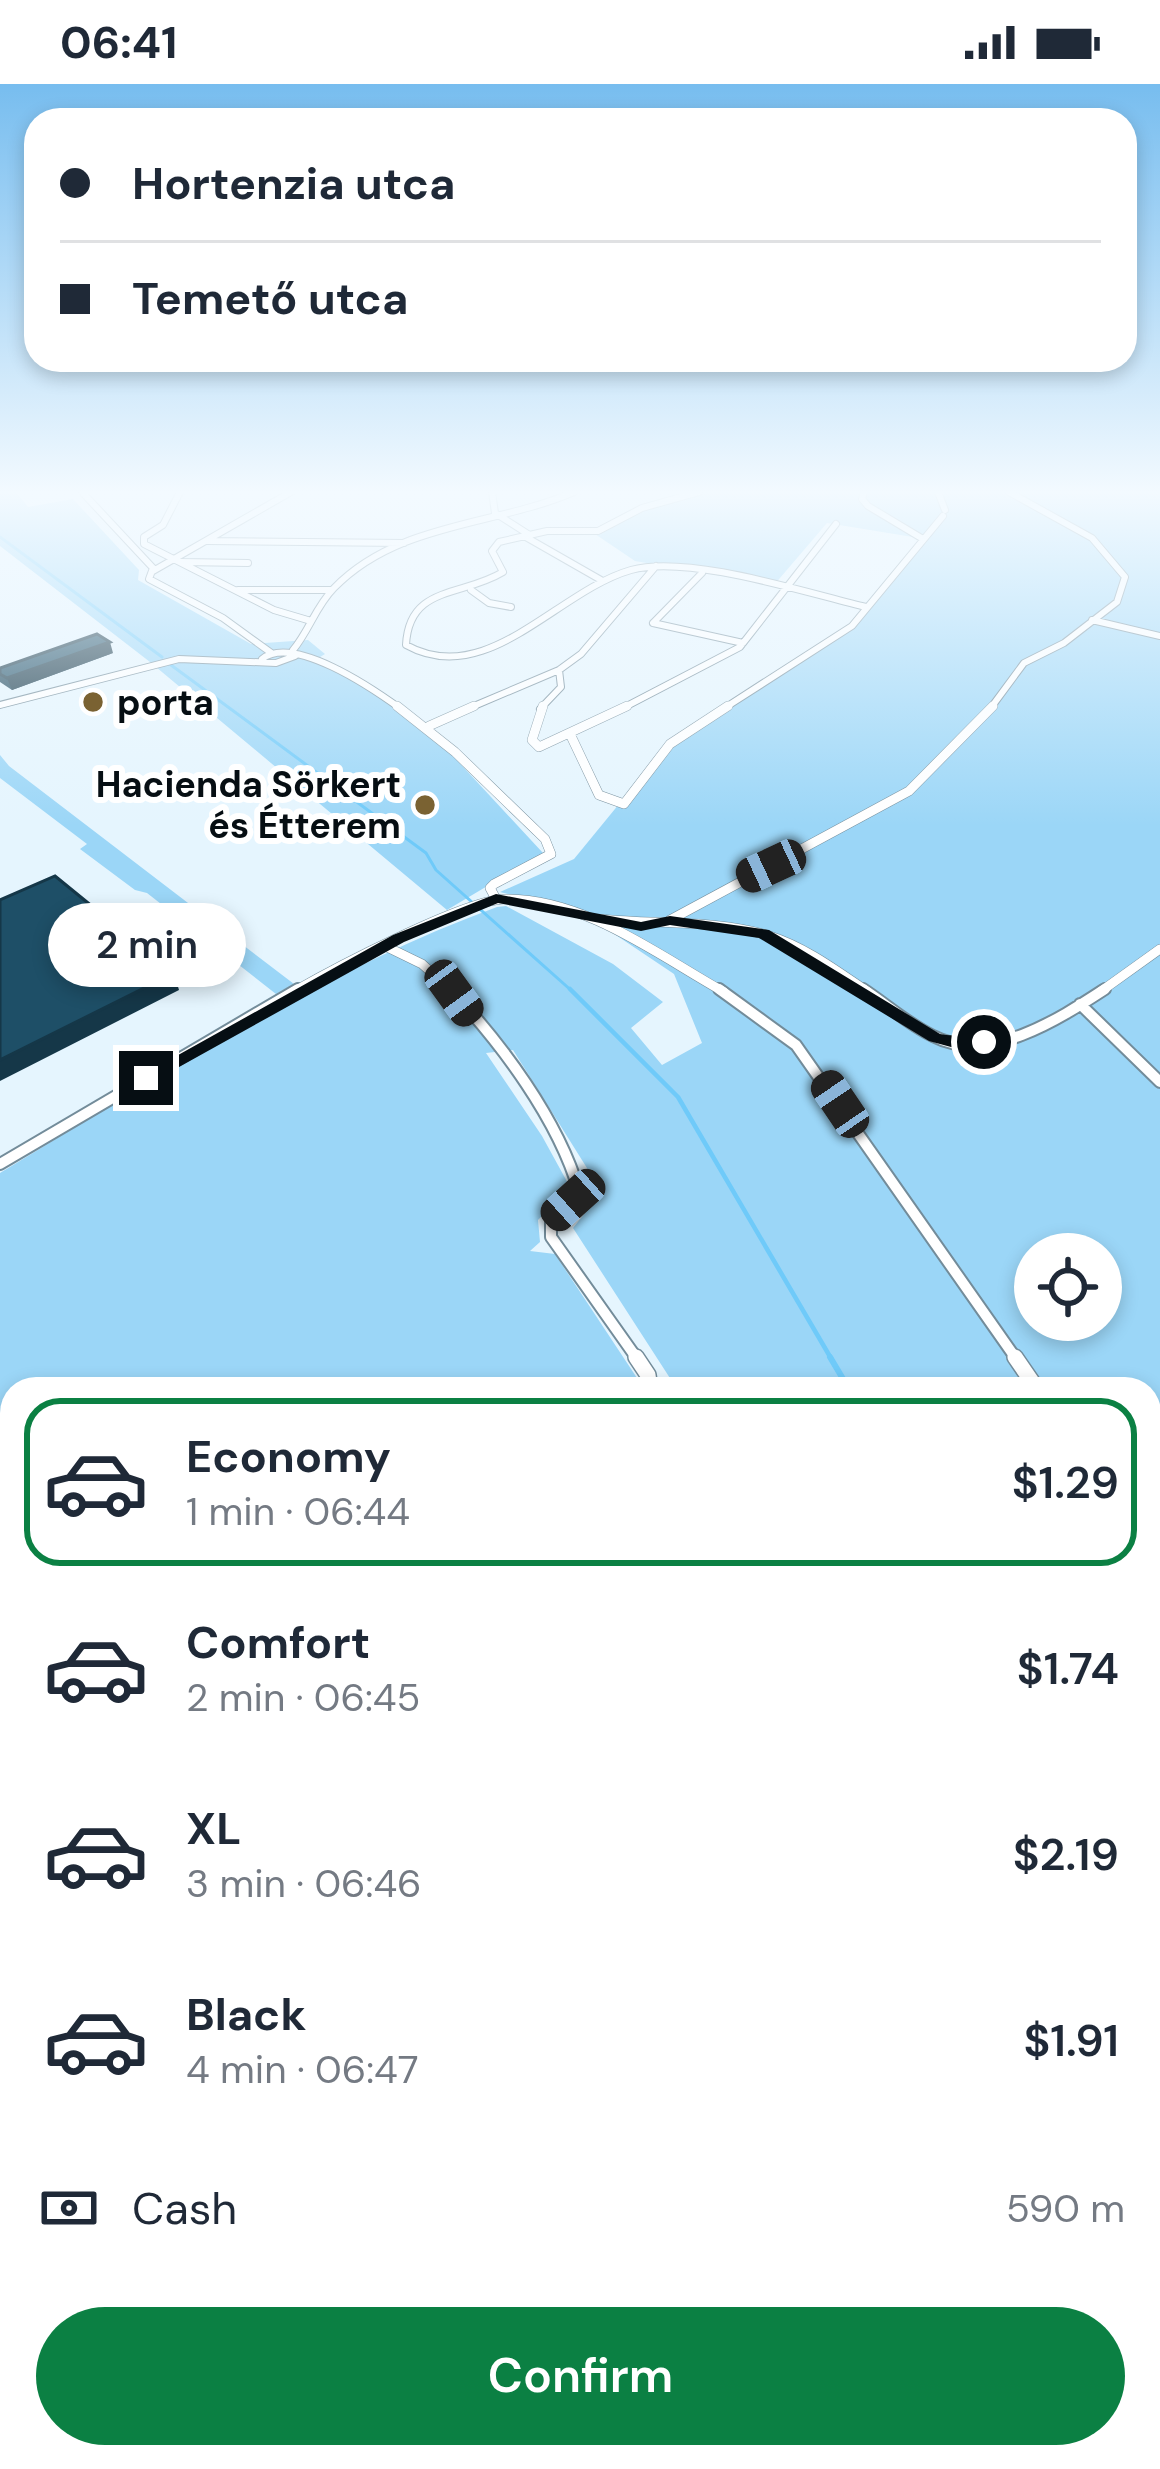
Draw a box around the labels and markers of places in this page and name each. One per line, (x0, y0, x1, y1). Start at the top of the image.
place label: porta (117, 679, 214, 726)
marker: porta (80, 689, 106, 715)
place label: Hacienda Sörkert és Étterem (96, 761, 401, 849)
marker: Hacienda Sörkert és Étterem (412, 792, 438, 818)

